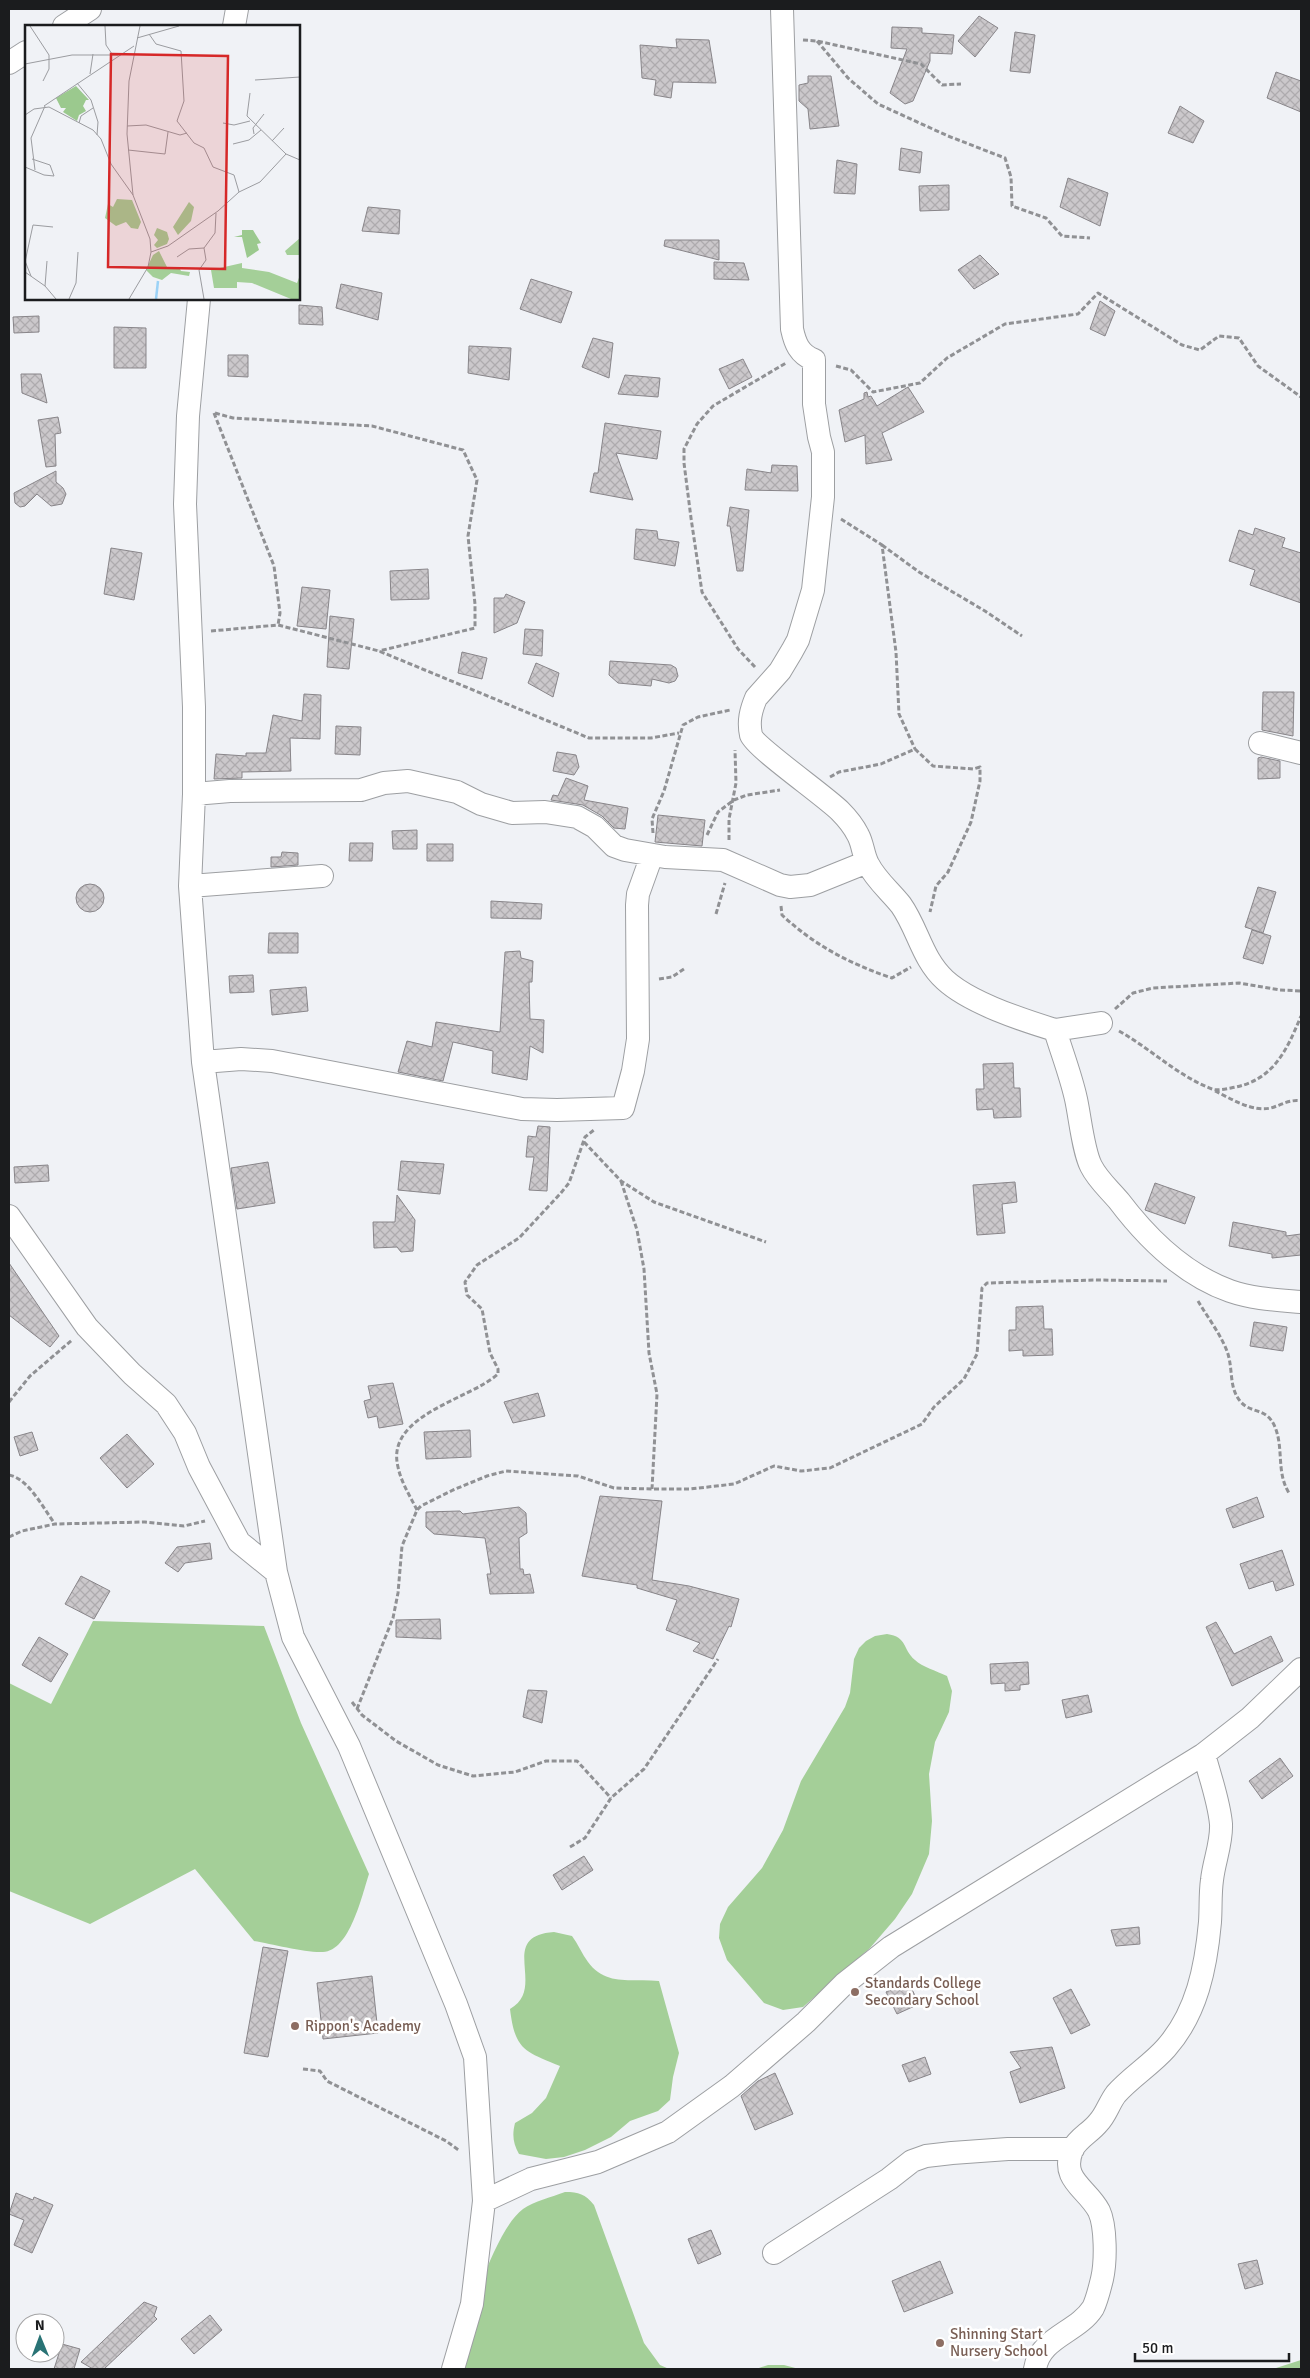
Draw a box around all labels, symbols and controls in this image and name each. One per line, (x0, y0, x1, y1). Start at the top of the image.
inset map (25, 25, 300, 300)
place label: Standards College Secondary School (865, 1974, 981, 2009)
marker: Standards College Secondary School (849, 1986, 861, 1998)
place label: Rippon's Academy (305, 2017, 421, 2035)
marker: Rippon's Academy (289, 2020, 301, 2032)
north arrow (15, 2313, 65, 2363)
text: N (35, 2317, 45, 2334)
place label: Shinning Start Nursery School (950, 2325, 1048, 2360)
scale bar (1135, 2330, 1289, 2362)
marker: Shinning Start Nursery School (934, 2337, 946, 2349)
text: 50 m (1142, 2339, 1173, 2357)

